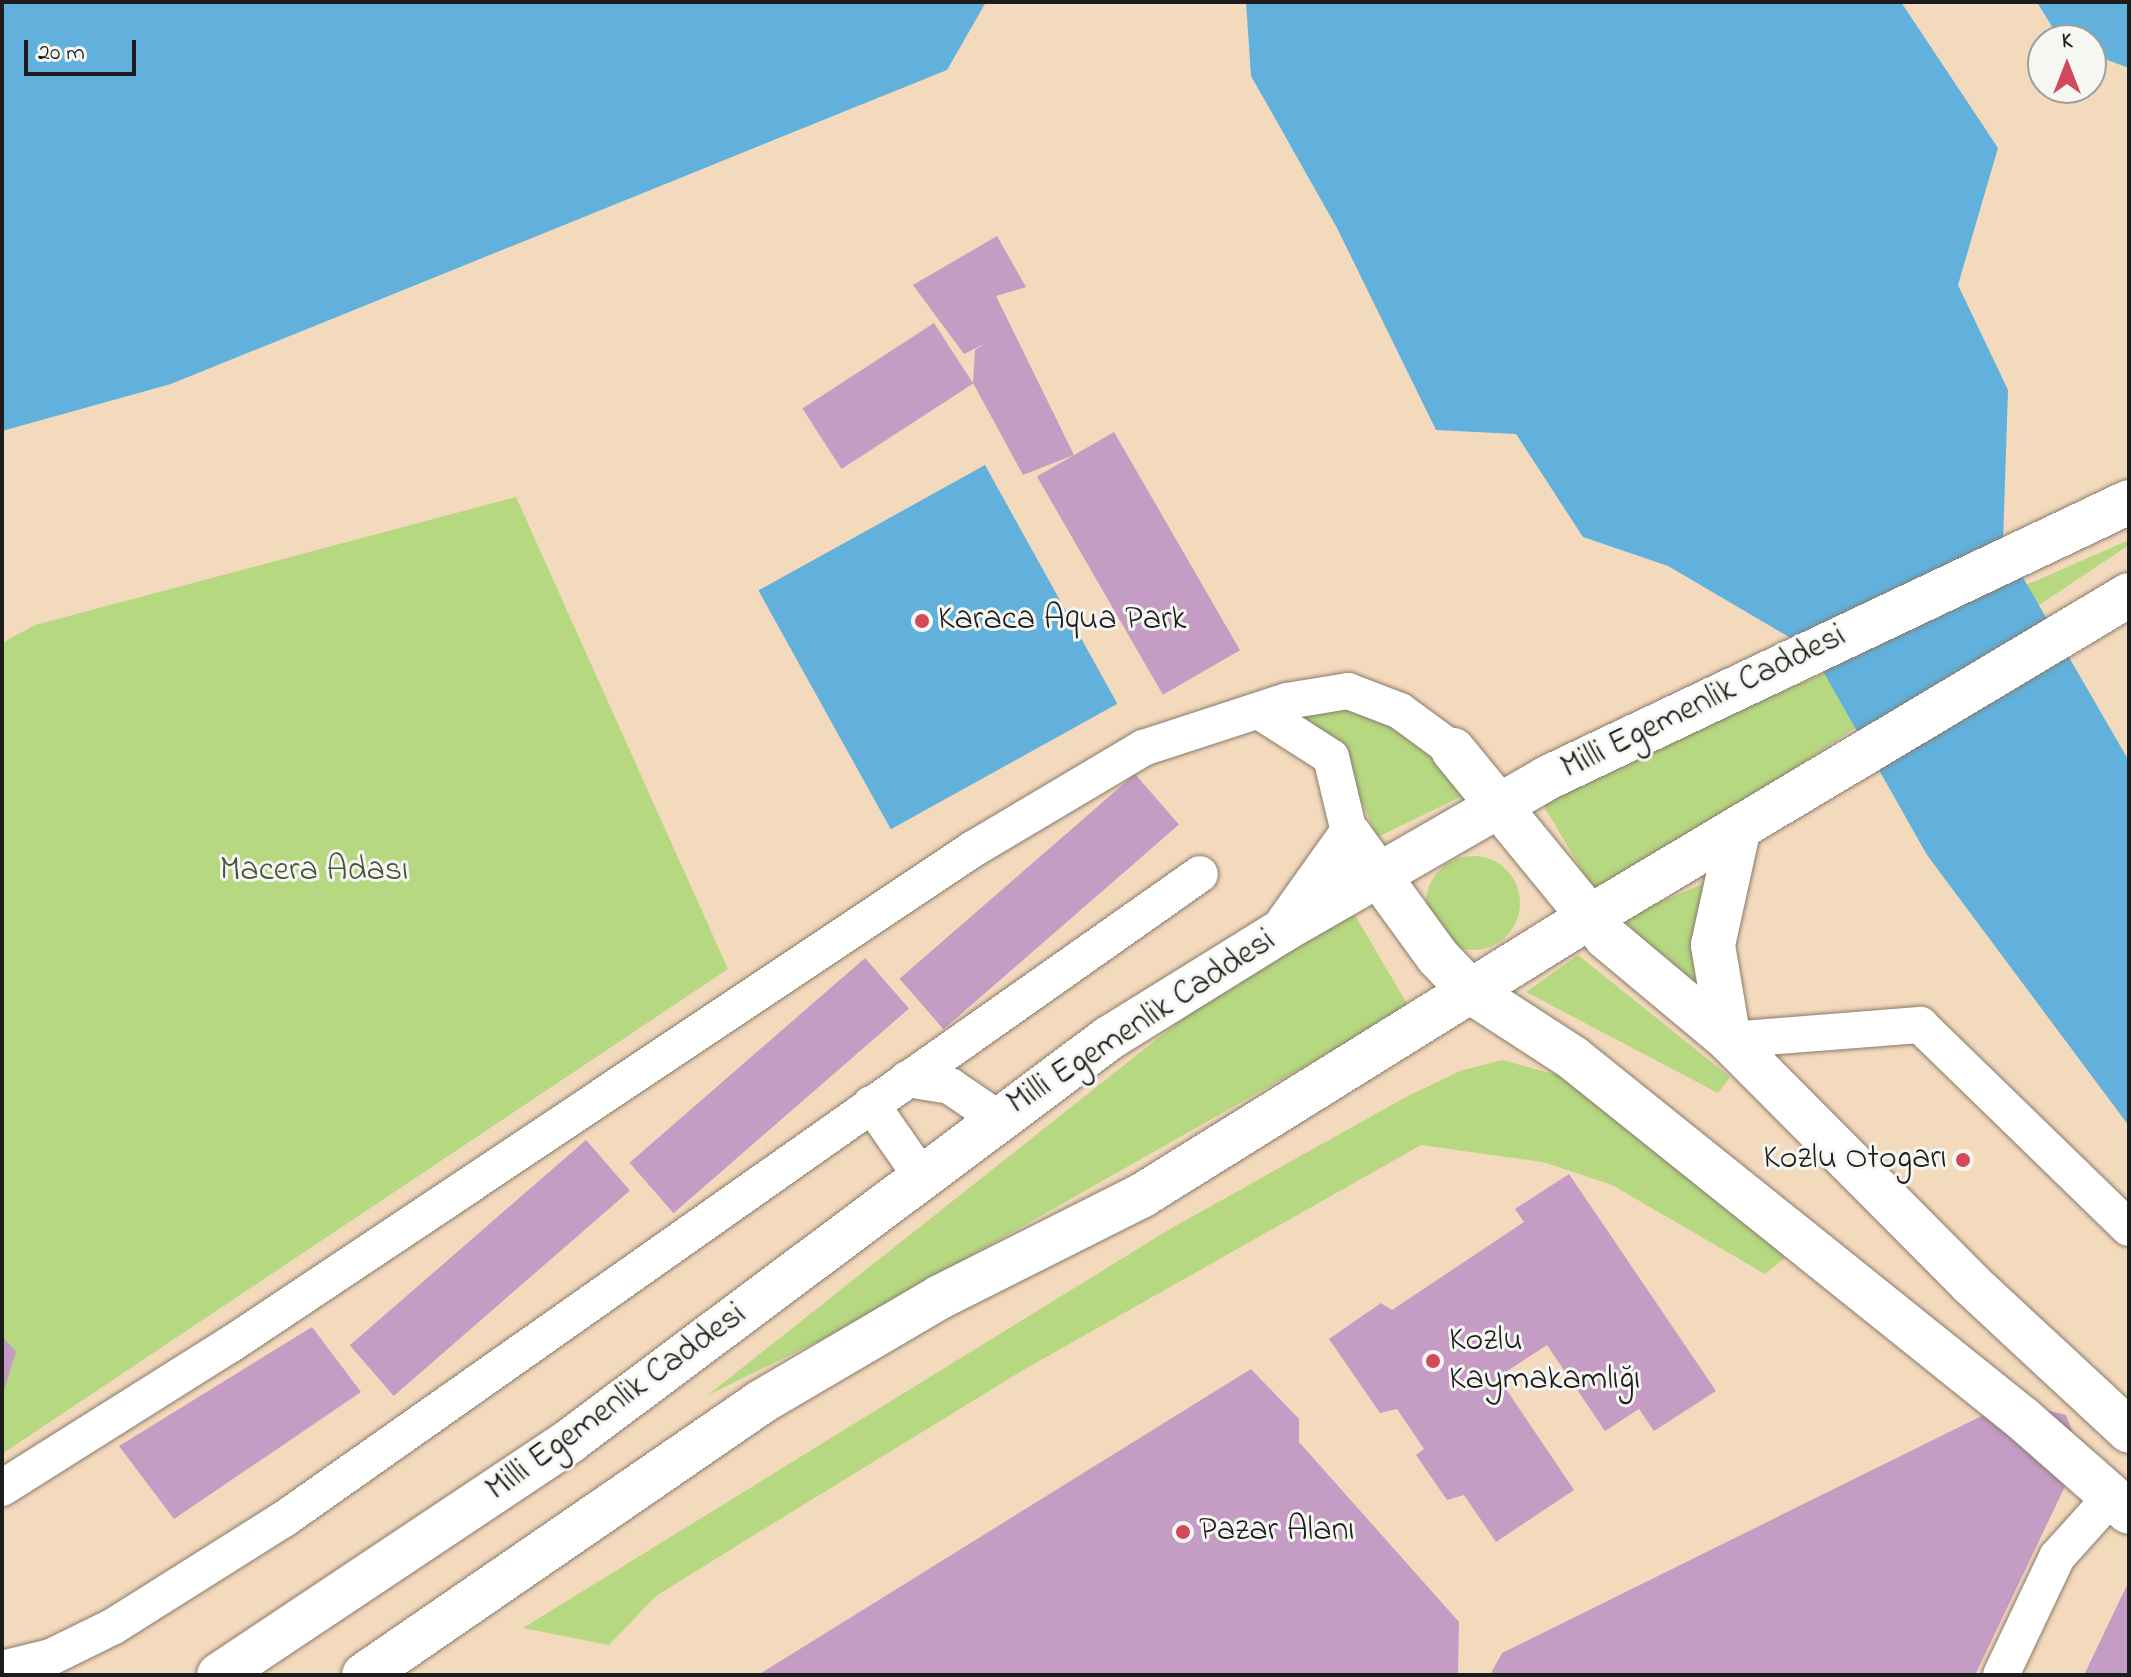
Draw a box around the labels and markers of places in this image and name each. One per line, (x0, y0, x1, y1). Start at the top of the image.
place label: Karaca Aqua Park (938, 601, 1186, 641)
marker: Karaca Aqua Park (913, 612, 931, 630)
place label: Kozlu Otogarı (1763, 1140, 1947, 1180)
marker: Kozlu Otogarı (1954, 1151, 1972, 1169)
place label: Kozlu Kaymakamlığı (1449, 1321, 1640, 1400)
marker: Kozlu Kaymakamlığı (1424, 1352, 1442, 1370)
place label: Pazar Alanı (1199, 1512, 1355, 1552)
marker: Pazar Alanı (1174, 1523, 1192, 1541)

